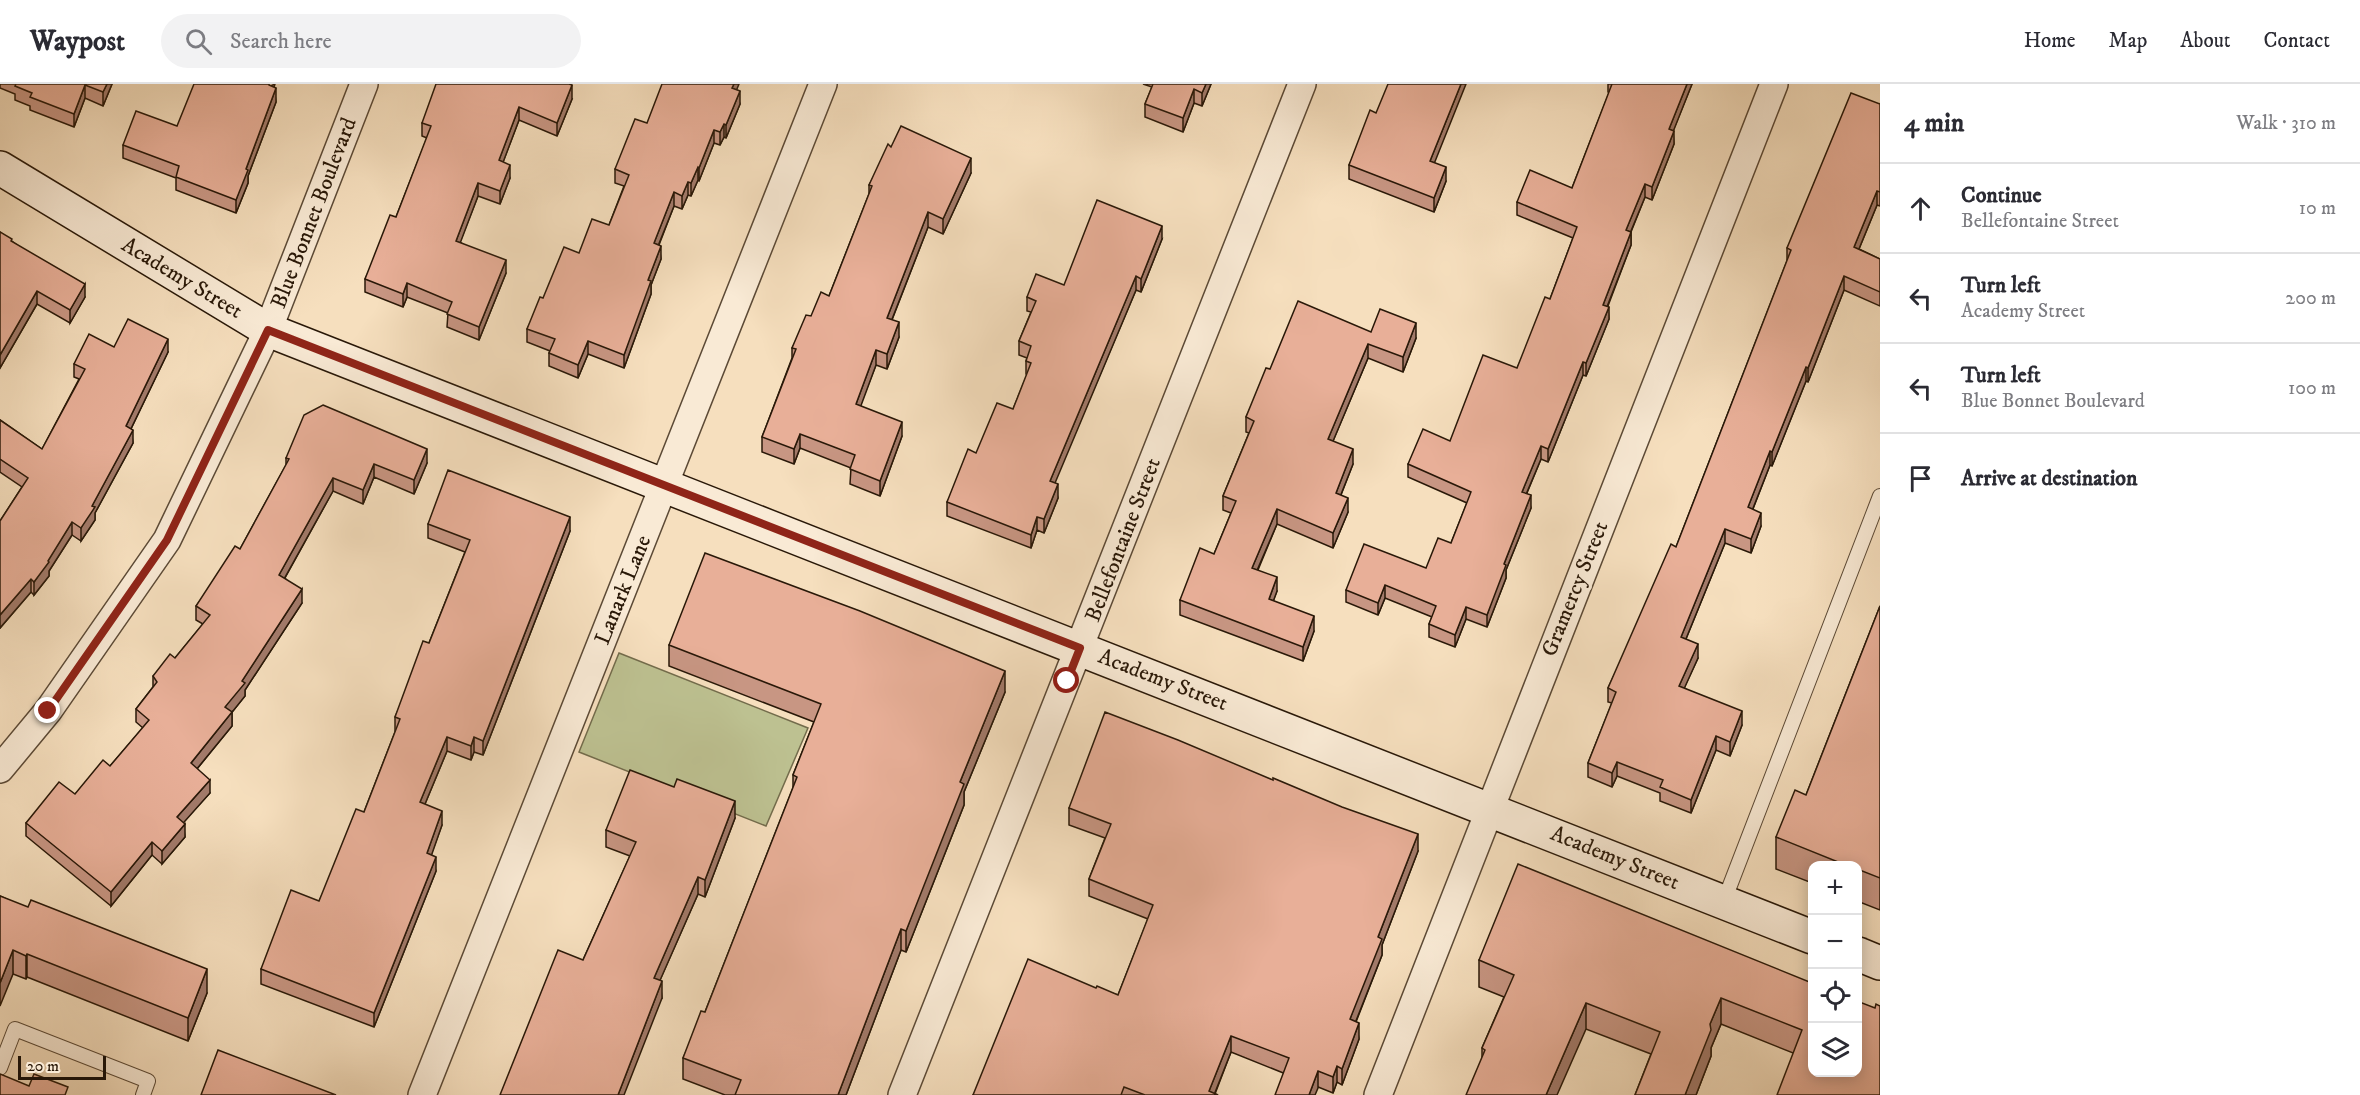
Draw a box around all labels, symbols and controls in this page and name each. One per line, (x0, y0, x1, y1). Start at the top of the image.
search box (161, 14, 581, 68)
text: Waypost (30, 24, 125, 59)
icon: search (182, 25, 215, 58)
text: Search here (230, 28, 332, 55)
text: Home (2024, 28, 2076, 54)
text: Map (2109, 28, 2147, 54)
text: About (2180, 28, 2231, 54)
text: Contact (2264, 28, 2330, 54)
text: 4 min (1904, 107, 1964, 140)
text: Walk · 310 m (2236, 111, 2336, 136)
street label: Blue Bonnet Boulevard (265, 114, 363, 312)
text: Continue (1961, 182, 2042, 209)
icon: ahead (1904, 192, 1937, 225)
text: 10 m (2299, 196, 2336, 221)
text: Bellefontaine Street (1961, 209, 2119, 234)
street label: Academy Street (117, 231, 247, 325)
text: Turn left (1961, 272, 2041, 299)
icon: left (1904, 282, 1937, 315)
text: 200 m (2285, 286, 2336, 311)
text: Academy Street (1961, 299, 2085, 324)
text: Turn left (1961, 362, 2041, 389)
icon: left (1904, 372, 1937, 405)
text: 100 m (2288, 376, 2336, 401)
text: Blue Bonnet Boulevard (1961, 389, 2145, 414)
street label: Bellefontaine Street (1079, 454, 1167, 626)
icon: arrive (1904, 462, 1937, 495)
text: Arrive at destination (1961, 465, 2138, 492)
street label: Gramercy Street (1536, 518, 1614, 660)
street label: Lanark Lane (589, 531, 657, 649)
street label: Academy Street (1094, 643, 1232, 717)
route start (1053, 667, 1079, 693)
route end (34, 697, 60, 723)
street label: Academy Street (1547, 820, 1683, 896)
map controls (1808, 861, 1862, 1077)
button: + (1808, 861, 1862, 915)
button: − (1808, 915, 1862, 969)
button: locate (1808, 969, 1862, 1023)
button: layers (1808, 1023, 1862, 1077)
scale bar (18, 1053, 106, 1080)
text: 20 m (27, 1056, 59, 1076)

